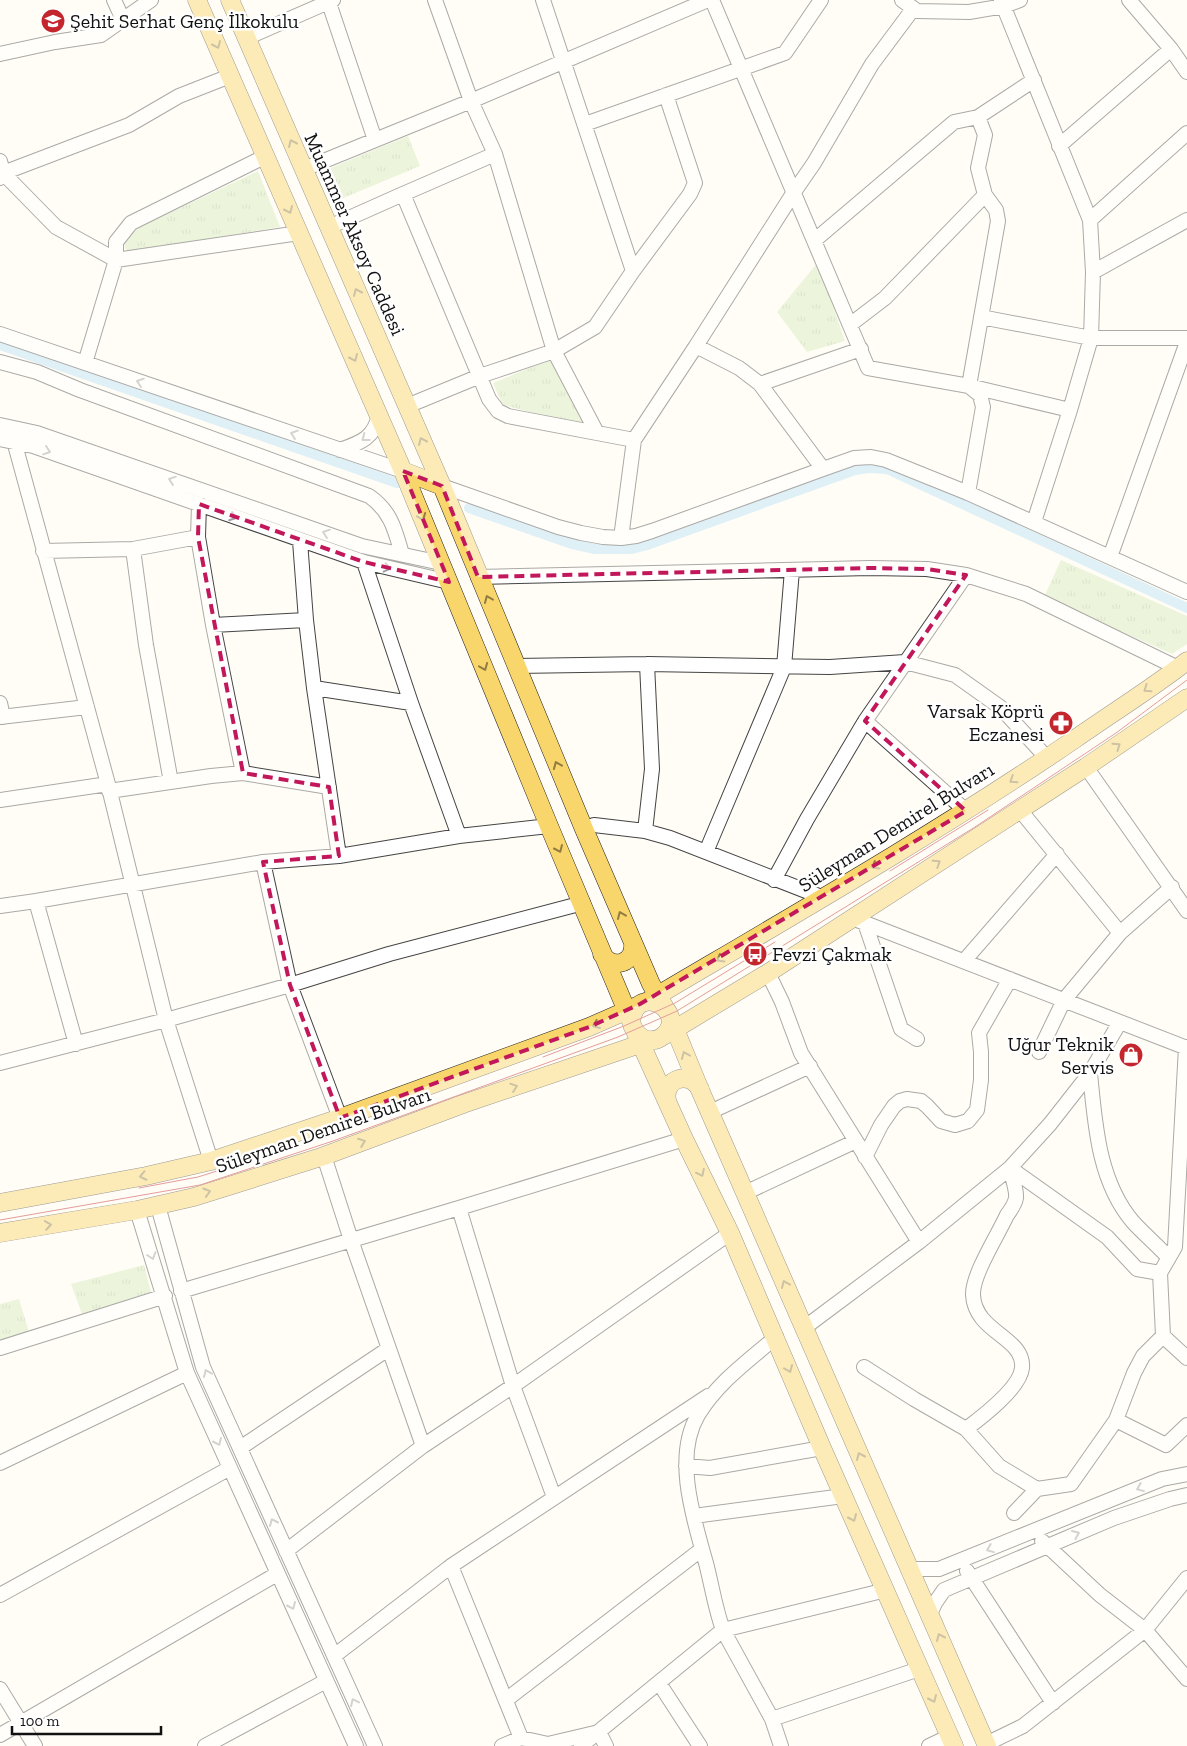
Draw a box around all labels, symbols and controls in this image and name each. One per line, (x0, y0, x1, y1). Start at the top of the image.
school or university icon: Şehit Serhat Genç İlkokulu (40, 8, 66, 34)
place label: Şehit Serhat Genç İlkokulu (70, 9, 299, 33)
one-way arrow (210, 40, 221, 49)
street label: Muammer Aksoy Caddesi (300, 129, 411, 339)
one-way arrow (288, 139, 299, 148)
one-way arrow (282, 205, 293, 214)
one-way arrow (353, 288, 364, 297)
one-way arrow (348, 353, 358, 362)
one-way arrow (136, 378, 145, 388)
one-way arrow (290, 430, 298, 440)
one-way arrow (362, 432, 371, 440)
one-way arrow (418, 437, 429, 446)
one-way arrow (42, 445, 51, 455)
one-way arrow (169, 476, 177, 486)
one-way arrow (229, 511, 237, 521)
one-way arrow (416, 512, 426, 520)
one-way arrow (322, 529, 330, 539)
one-way arrow (383, 562, 392, 573)
one-way arrow (484, 595, 494, 604)
one-way arrow (477, 662, 488, 671)
one-way arrow (1143, 683, 1153, 692)
place label: Varsak Köprü Eczanesi (927, 699, 1044, 746)
pharmacy icon: Varsak Köprü Eczanesi (1048, 710, 1074, 736)
one-way arrow (1112, 743, 1121, 752)
street label: Süleyman Demirel Bulvarı (794, 757, 998, 897)
one-way arrow (553, 762, 563, 770)
one-way arrow (1009, 774, 1018, 783)
one-way arrow (553, 844, 564, 853)
one-way arrow (871, 860, 880, 870)
one-way arrow (932, 860, 941, 869)
one-way arrow (617, 911, 628, 920)
bus stop icon: Fevzi Çakmak (742, 941, 768, 967)
place label: Fevzi Çakmak (772, 942, 892, 966)
one-way arrow (717, 952, 726, 962)
one-way arrow (592, 1018, 601, 1029)
place label: Uğur Teknik Servis (1007, 1032, 1115, 1079)
shop icon: Uğur Teknik Servis (1118, 1042, 1144, 1068)
one-way arrow (680, 1051, 691, 1060)
street label: Süleyman Demirel Bulvarı (212, 1082, 434, 1178)
one-way arrow (510, 1082, 518, 1092)
one-way arrow (357, 1138, 365, 1148)
one-way arrow (694, 1168, 705, 1177)
one-way arrow (139, 1170, 148, 1181)
one-way arrow (202, 1188, 211, 1198)
one-way arrow (44, 1220, 52, 1230)
one-way arrow (146, 1252, 156, 1260)
one-way arrow (780, 1280, 791, 1289)
one-way arrow (782, 1364, 793, 1373)
one-way arrow (202, 1369, 213, 1378)
one-way arrow (212, 1437, 223, 1446)
one-way arrow (856, 1452, 867, 1461)
one-way arrow (1137, 1482, 1145, 1492)
one-way arrow (847, 1513, 858, 1522)
one-way arrow (268, 1518, 279, 1527)
one-way arrow (1071, 1530, 1080, 1541)
one-way arrow (986, 1543, 995, 1553)
one-way arrow (286, 1601, 296, 1610)
one-way arrow (935, 1633, 946, 1642)
one-way arrow (926, 1694, 937, 1703)
one-way arrow (350, 1698, 361, 1707)
scale bar (12, 1704, 161, 1736)
text: 100 m (20, 1712, 59, 1730)

